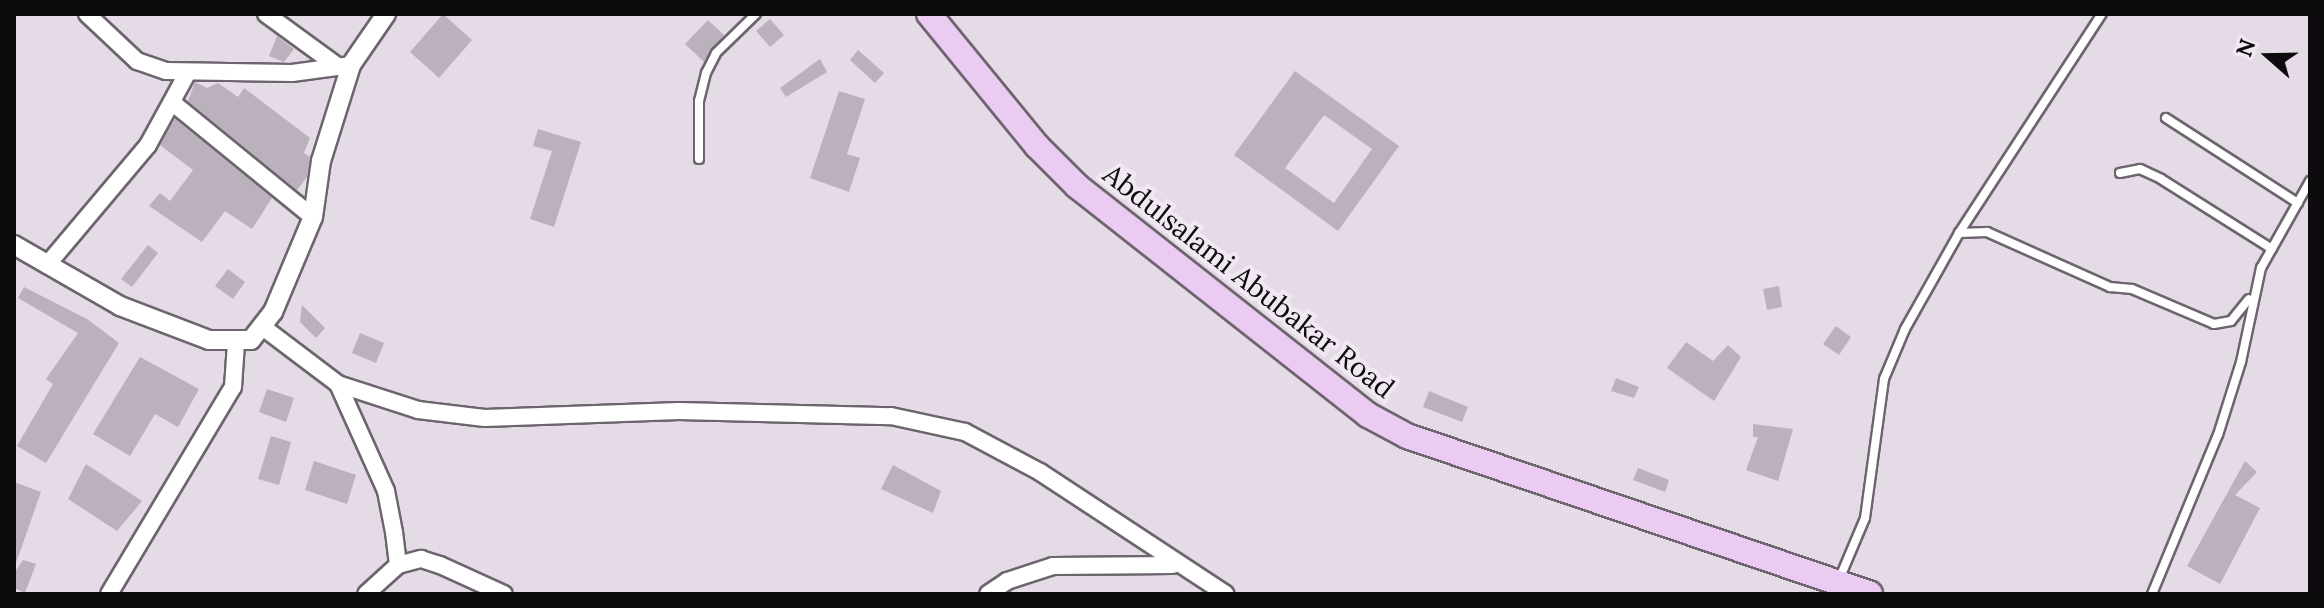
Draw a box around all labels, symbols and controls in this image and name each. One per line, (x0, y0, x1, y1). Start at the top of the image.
north arrow (2228, 16, 2308, 96)
text: N (2229, 35, 2262, 61)
street label: Abdulsalami Abubakar Road (1097, 157, 1401, 405)

